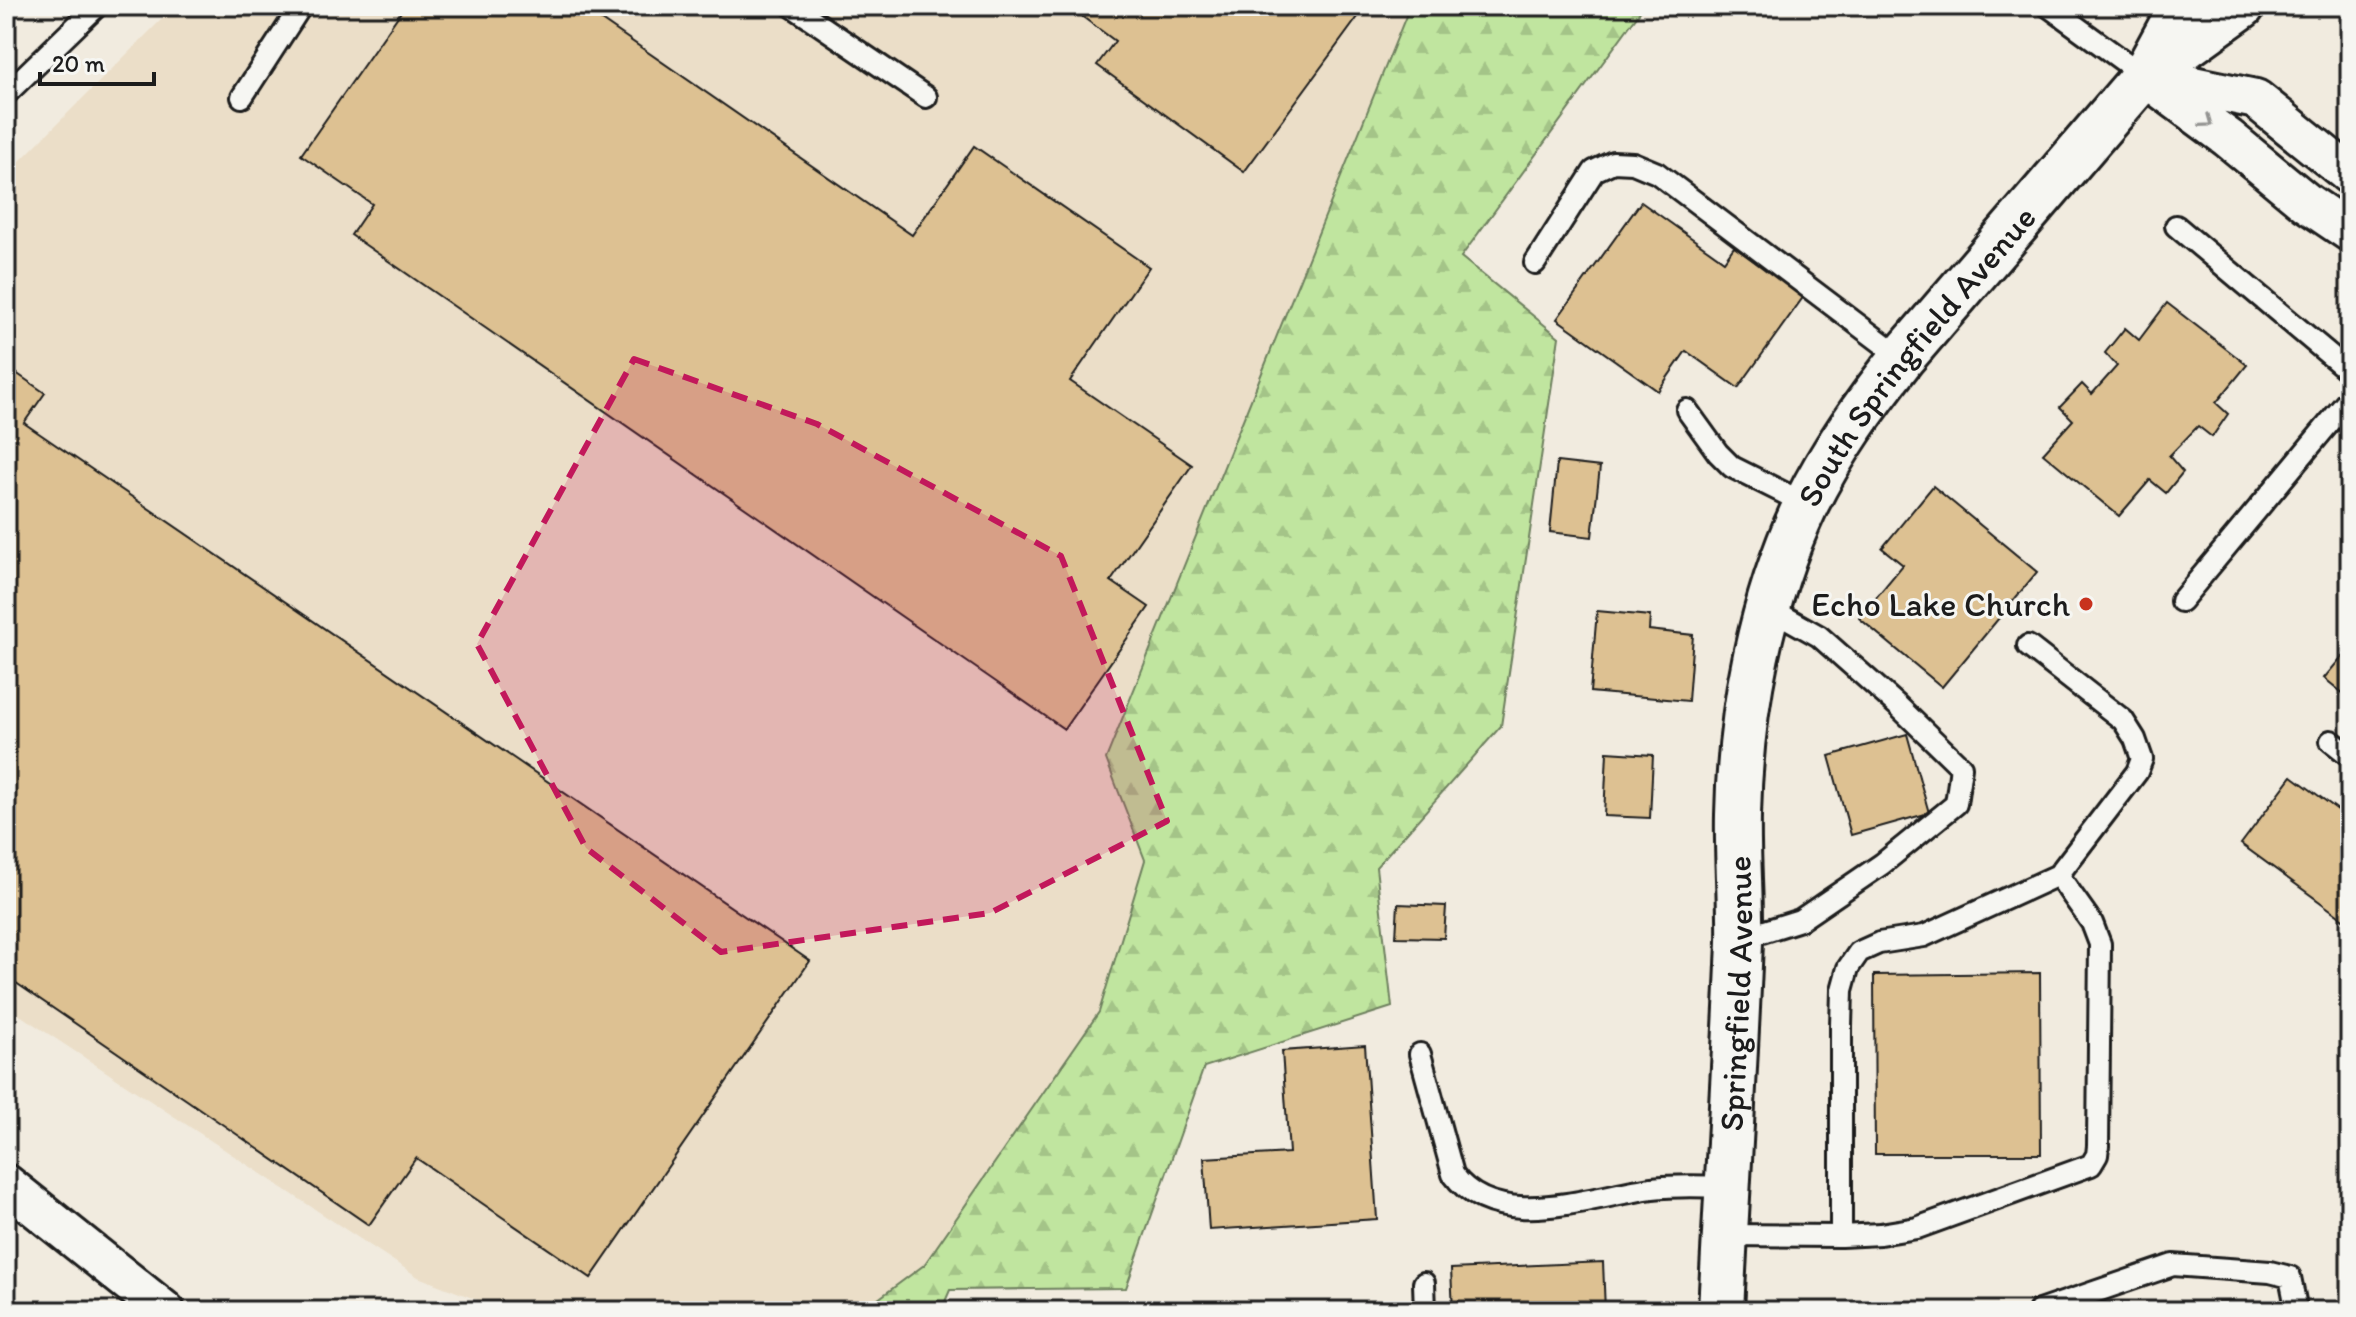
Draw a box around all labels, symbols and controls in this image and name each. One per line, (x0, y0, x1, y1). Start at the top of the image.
scale bar (40, 36, 154, 86)
text: 20 m (52, 49, 105, 78)
one-way arrow (2198, 113, 2212, 127)
street label: South Springfield Avenue (1788, 197, 2044, 513)
place label: Echo Lake Church (1811, 584, 2071, 625)
marker: Echo Lake Church (2077, 595, 2095, 613)
street label: Springfield Avenue (1710, 855, 1761, 1132)

